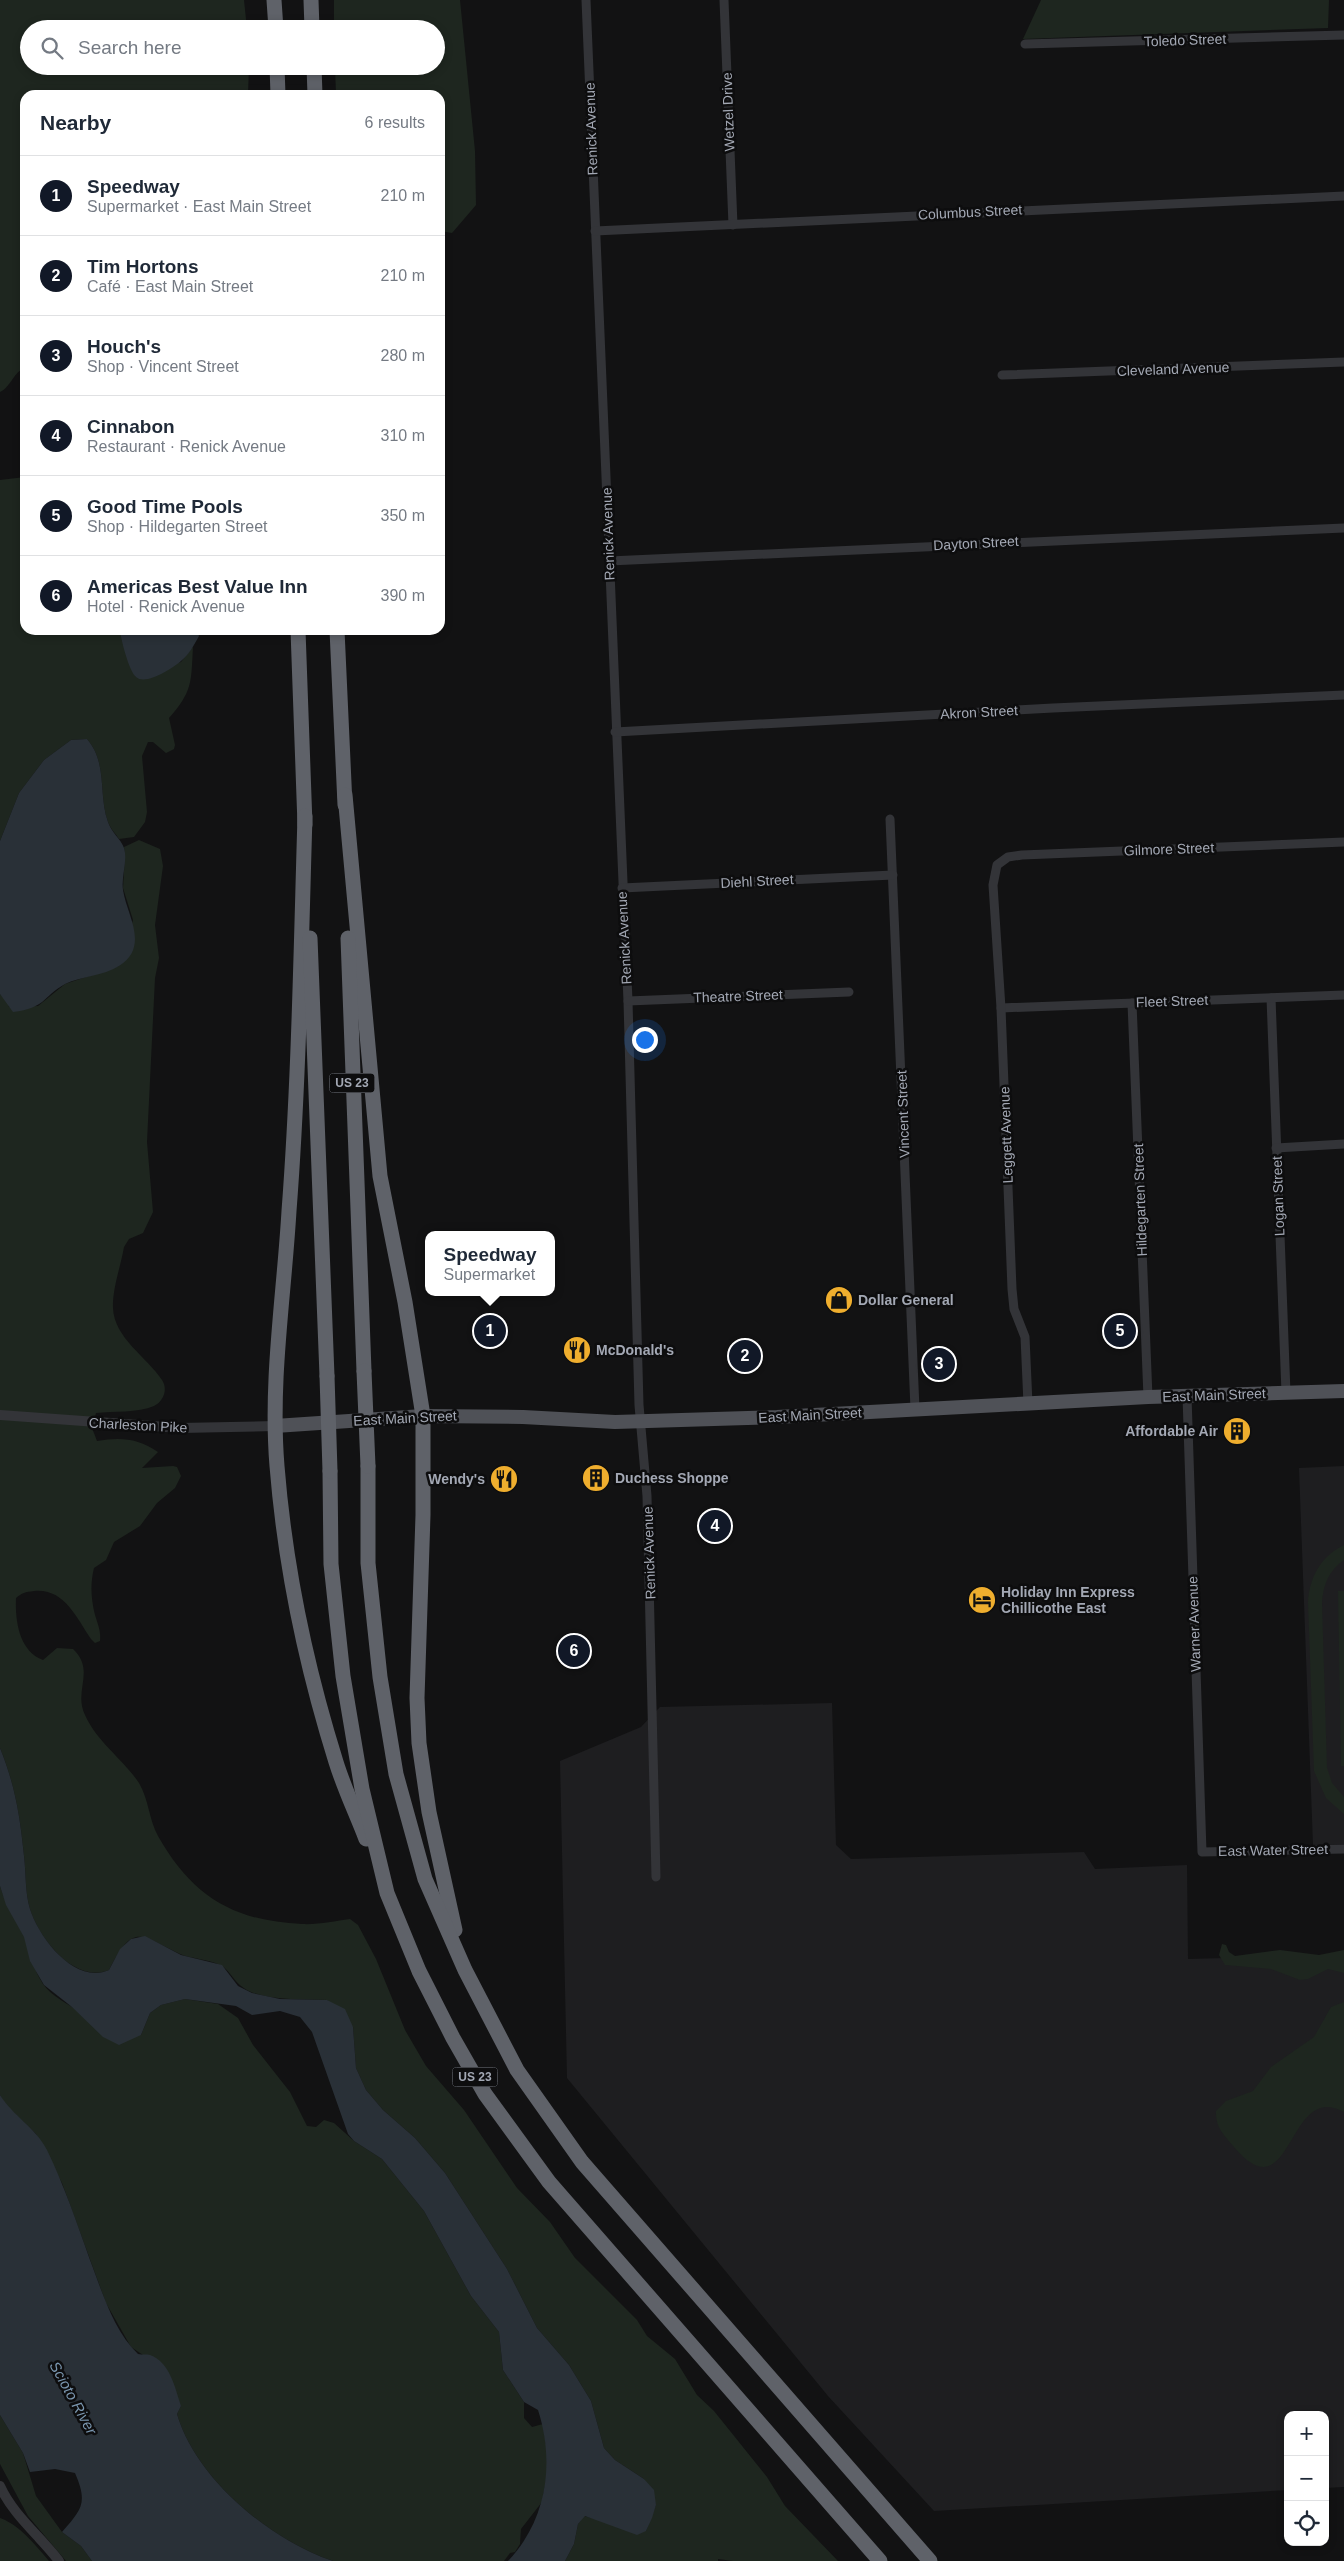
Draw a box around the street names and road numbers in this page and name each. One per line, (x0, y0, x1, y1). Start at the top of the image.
street label: Toledo Street (1143, 31, 1227, 49)
street label: Wetzel Drive (719, 72, 737, 152)
street label: Renick Avenue (581, 82, 601, 176)
street label: Columbus Street (918, 201, 1023, 223)
street label: Cleveland Avenue (1116, 359, 1230, 379)
street label: Renick Avenue (598, 487, 618, 581)
street label: Dayton Street (933, 533, 1019, 553)
street label: Akron Street (940, 702, 1018, 722)
street label: Gilmore Street (1124, 839, 1214, 859)
street label: Diehl Street (720, 871, 794, 891)
street label: Renick Avenue (614, 891, 634, 985)
street label: Theatre Street (693, 986, 783, 1006)
street label: Fleet Street (1136, 992, 1209, 1010)
street label: Vincent Street (893, 1070, 913, 1158)
road number: US 23 (330, 1074, 374, 1092)
street label: Leggett Avenue (996, 1086, 1016, 1184)
street label: Hildegarten Street (1130, 1143, 1150, 1257)
street label: Logan Street (1269, 1156, 1287, 1236)
street label: East Main Street (1162, 1385, 1266, 1405)
street label: East Main Street (758, 1404, 862, 1426)
street label: East Main Street (353, 1407, 457, 1429)
street label: Charleston Pike (88, 1414, 188, 1436)
street label: Renick Avenue (639, 1506, 659, 1600)
street label: Warner Avenue (1184, 1576, 1204, 1672)
street label: East Water Street (1218, 1841, 1328, 1859)
road number: US 23 (452, 2068, 498, 2086)

